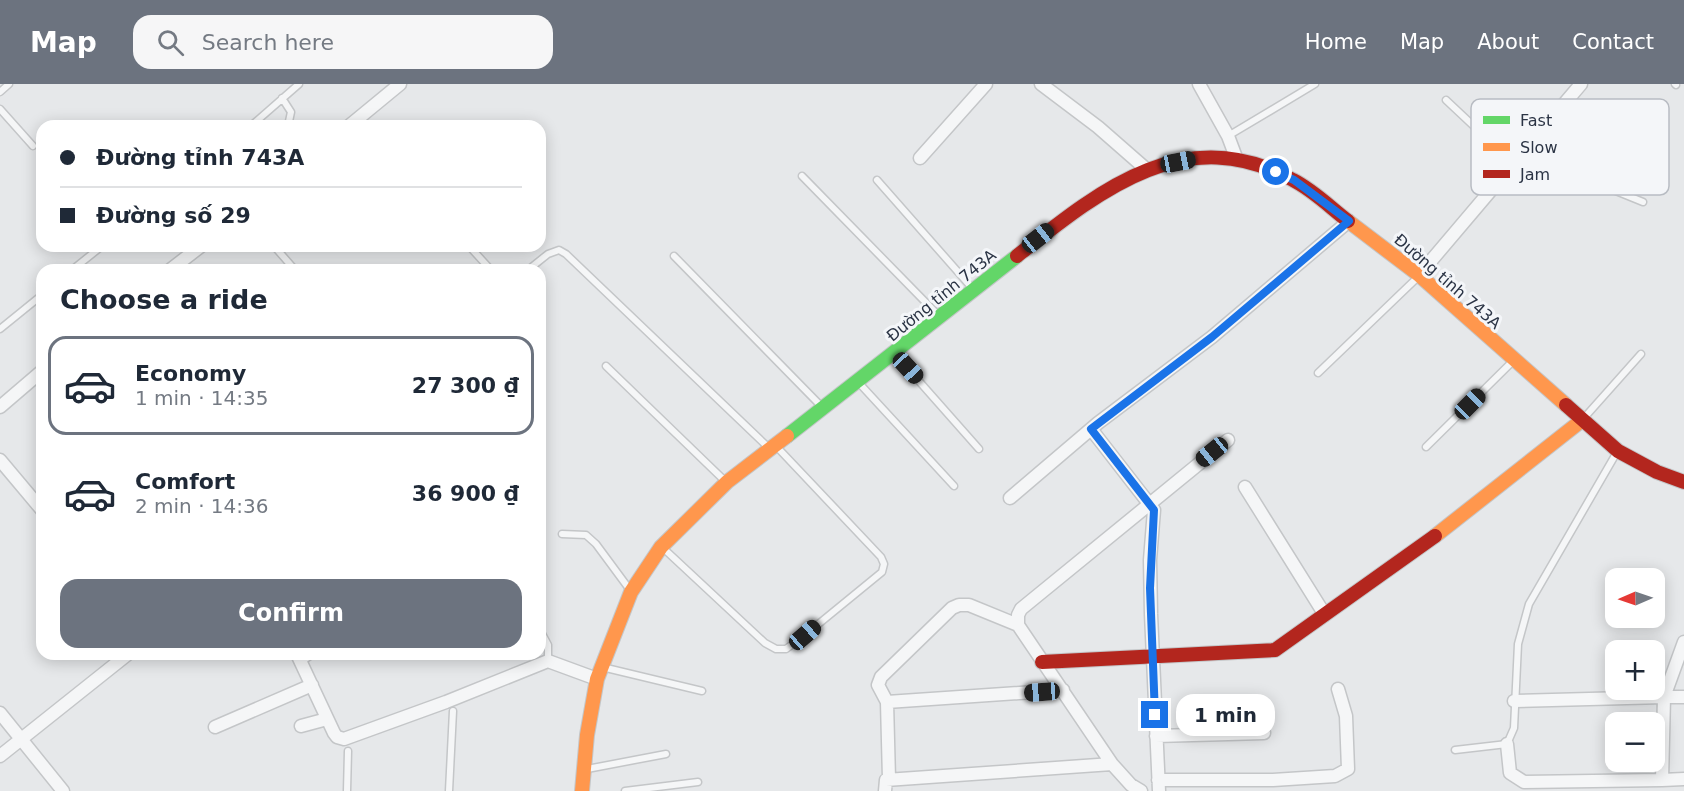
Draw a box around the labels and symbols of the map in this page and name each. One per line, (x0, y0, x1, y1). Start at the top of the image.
legend (1471, 99, 1669, 195)
text: Fast (1520, 111, 1552, 130)
text: Slow (1520, 138, 1557, 157)
car (1159, 150, 1197, 174)
route start (1262, 158, 1289, 185)
text: Jam (1519, 165, 1550, 184)
car (1018, 220, 1058, 256)
street label: Đường tỉnh 743A (1390, 230, 1505, 333)
street label: Đường tỉnh 743A (883, 245, 1000, 345)
car (889, 349, 927, 387)
car (1451, 385, 1489, 423)
car (1192, 434, 1232, 470)
north arrow (1605, 568, 1665, 628)
car (786, 616, 824, 654)
car (1023, 682, 1061, 702)
callout: 1 min (1176, 694, 1275, 736)
route end (1141, 701, 1168, 728)

